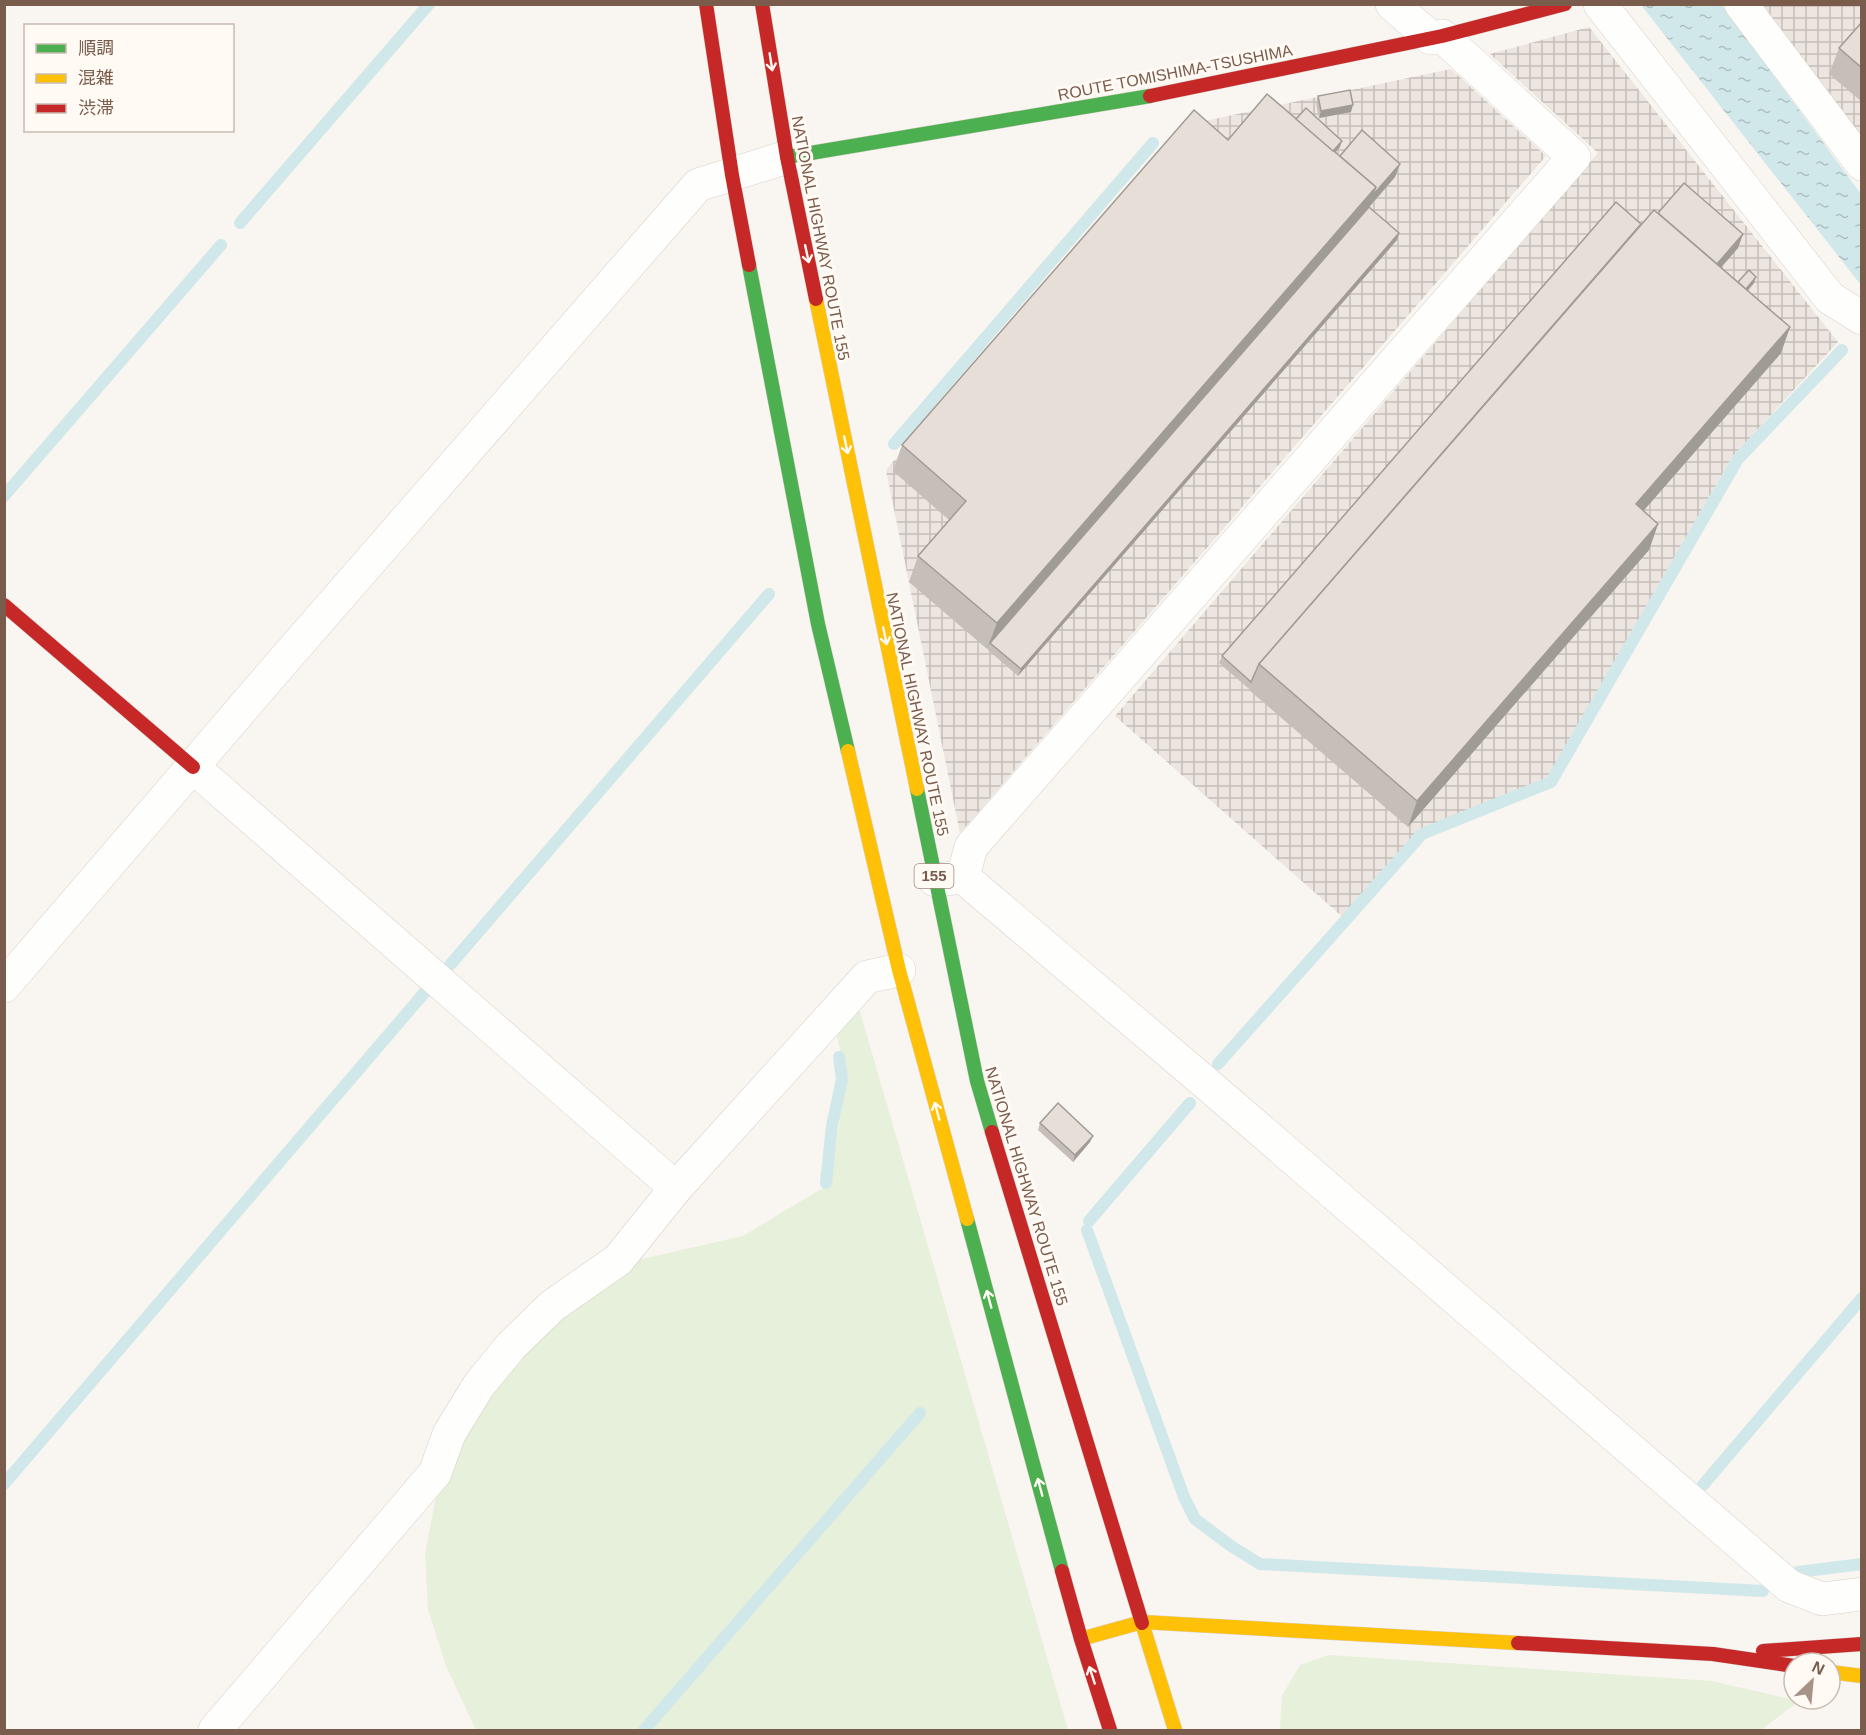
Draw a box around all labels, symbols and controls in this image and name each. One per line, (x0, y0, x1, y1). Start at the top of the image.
legend (24, 24, 234, 132)
text: 順調 (78, 38, 114, 58)
street label: ROUTE TOMISHIMA-TSUSHIMA (1056, 41, 1294, 104)
one-way arrow (766, 52, 777, 72)
text: 混雑 (78, 68, 114, 88)
text: 渋滞 (78, 98, 114, 118)
street label: NATIONAL HIGHWAY ROUTE 155 (788, 114, 853, 362)
one-way arrow (802, 244, 813, 263)
one-way arrow (841, 435, 852, 454)
street label: NATIONAL HIGHWAY ROUTE 155 (883, 591, 952, 838)
one-way arrow (880, 626, 891, 645)
road number: 155 (914, 864, 954, 888)
street label: NATIONAL HIGHWAY ROUTE 155 (982, 1065, 1071, 1308)
one-way arrow (931, 1101, 943, 1120)
one-way arrow (982, 1290, 994, 1309)
one-way arrow (1033, 1478, 1045, 1497)
north arrow (1782, 1651, 1842, 1711)
text: N (1809, 1658, 1827, 1678)
one-way arrow (1086, 1666, 1097, 1685)

